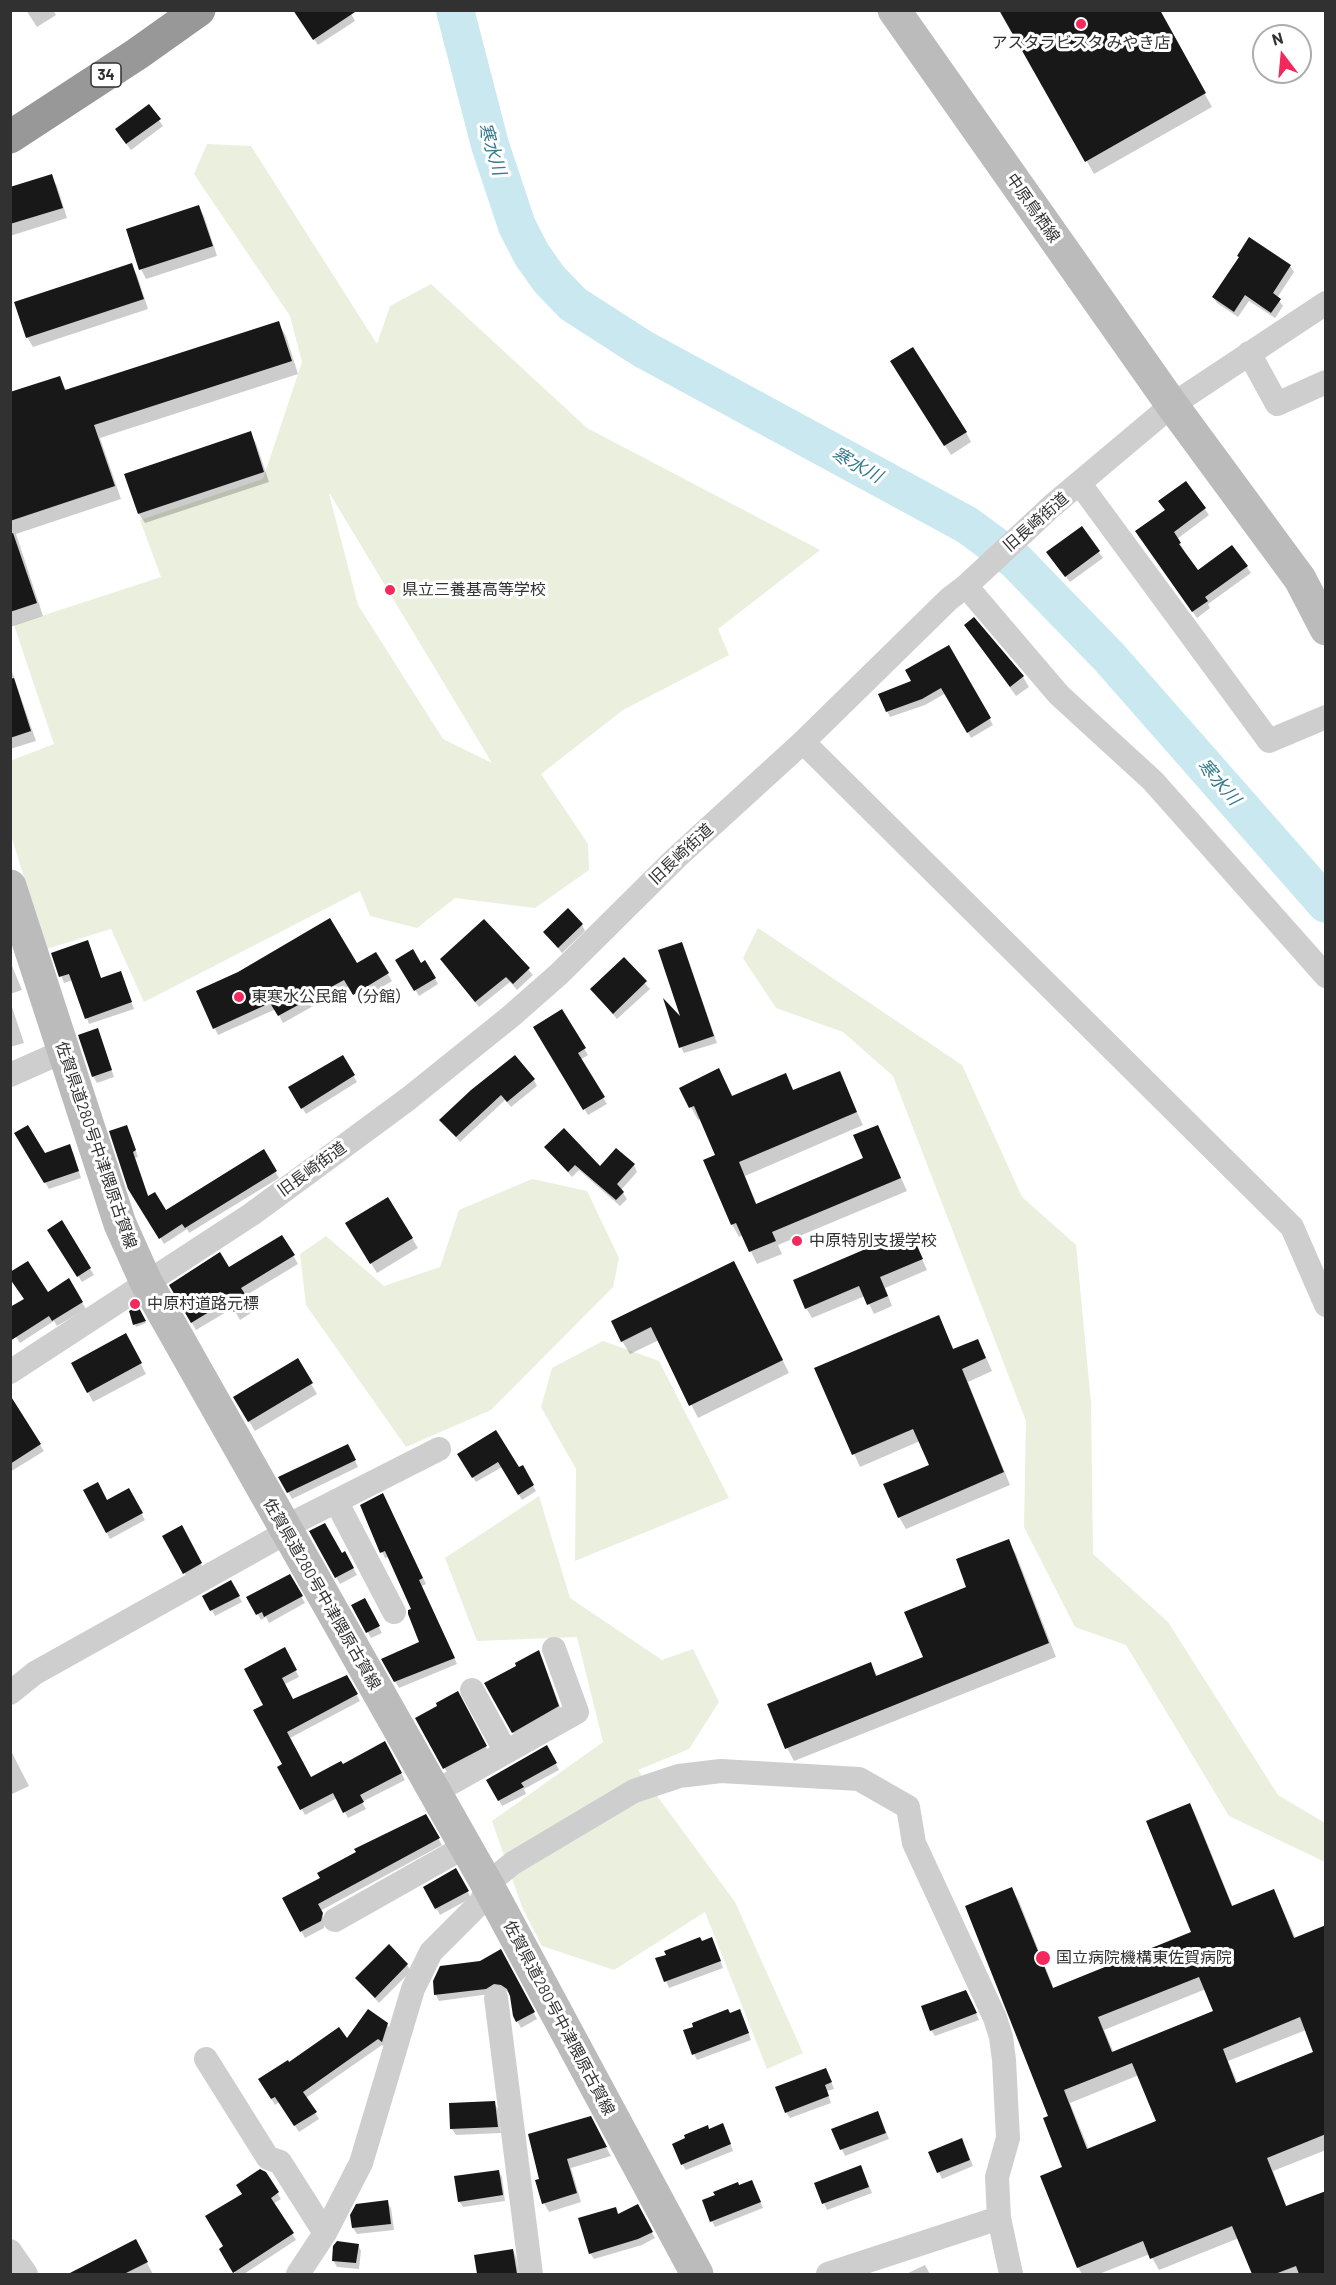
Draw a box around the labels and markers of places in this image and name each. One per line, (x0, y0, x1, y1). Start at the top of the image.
marker: アスタラビスタ みやき店 (1074, 17, 1088, 31)
place label: アスタラビスタ みやき店 (991, 33, 1171, 53)
place label: 県立三養基高等学校 (402, 580, 546, 600)
marker: 県立三養基高等学校 (383, 583, 397, 597)
place label: 東寒水公民館（分館） (251, 987, 411, 1007)
marker: 東寒水公民館（分館） (232, 990, 246, 1004)
place label: 中原特別支援学校 (809, 1231, 937, 1251)
marker: 中原特別支援学校 (790, 1234, 804, 1248)
place label: 中原村道路元標 (147, 1294, 259, 1314)
marker: 中原村道路元標 (128, 1297, 142, 1311)
place label: 国立病院機構東佐賀病院 (1056, 1948, 1232, 1968)
marker: 国立病院機構東佐賀病院 (1034, 1949, 1052, 1967)

